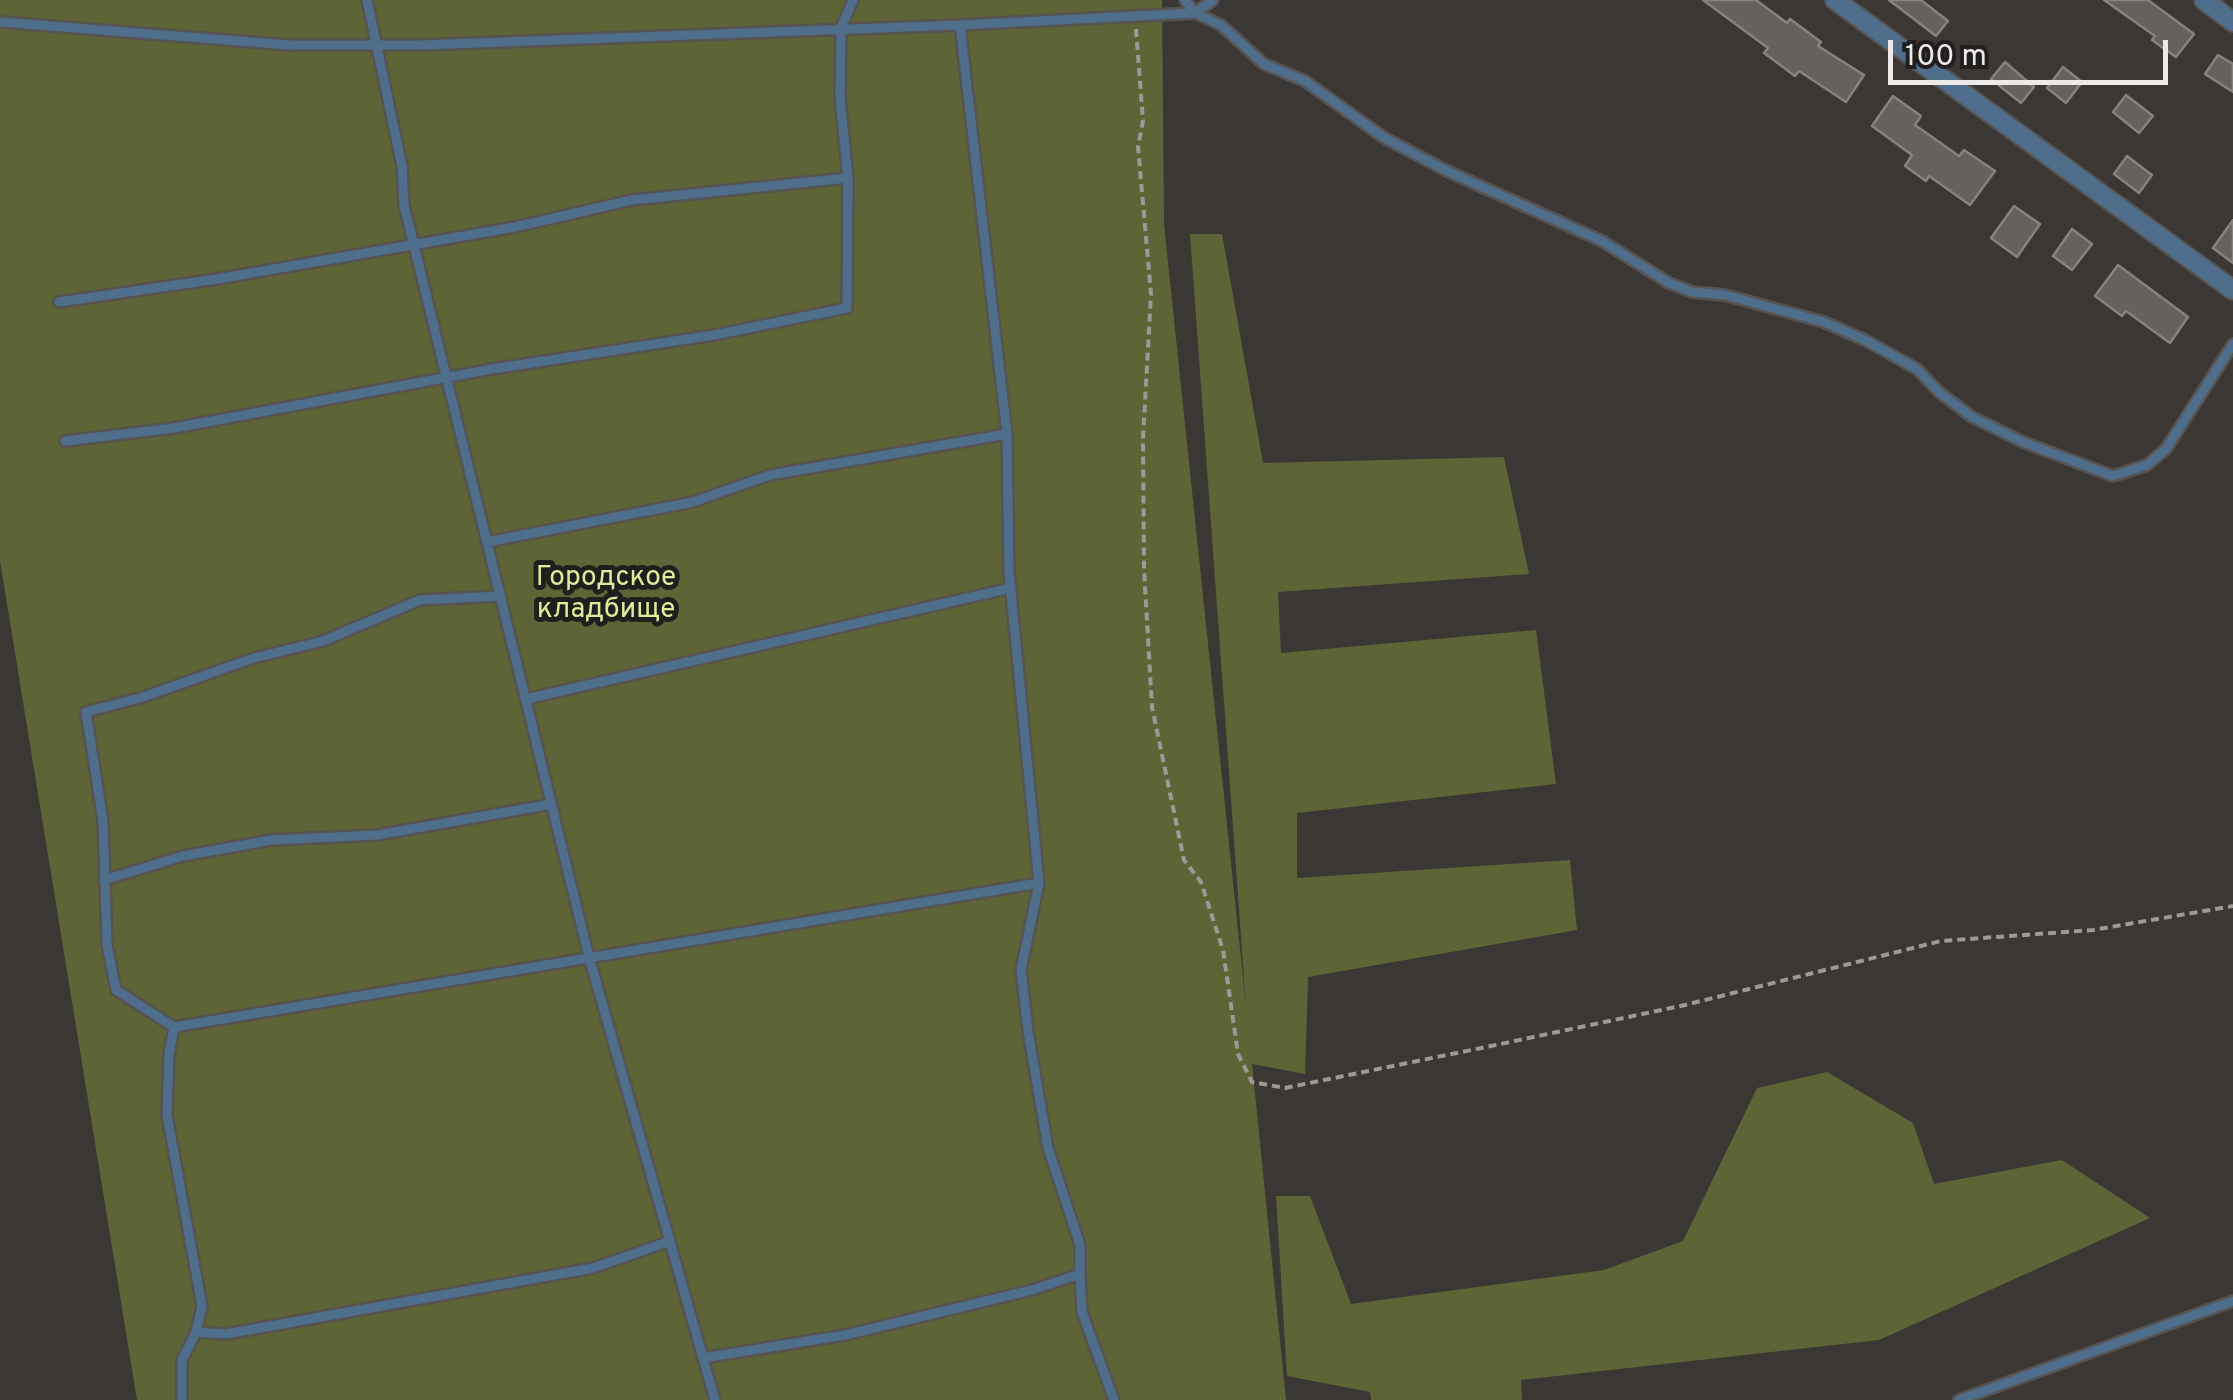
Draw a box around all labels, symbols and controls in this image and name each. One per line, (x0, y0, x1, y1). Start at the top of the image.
scale bar (1893, 20, 2173, 82)
text: 100 m (1905, 39, 1987, 76)
park label: Городское кладбище (536, 562, 676, 628)

